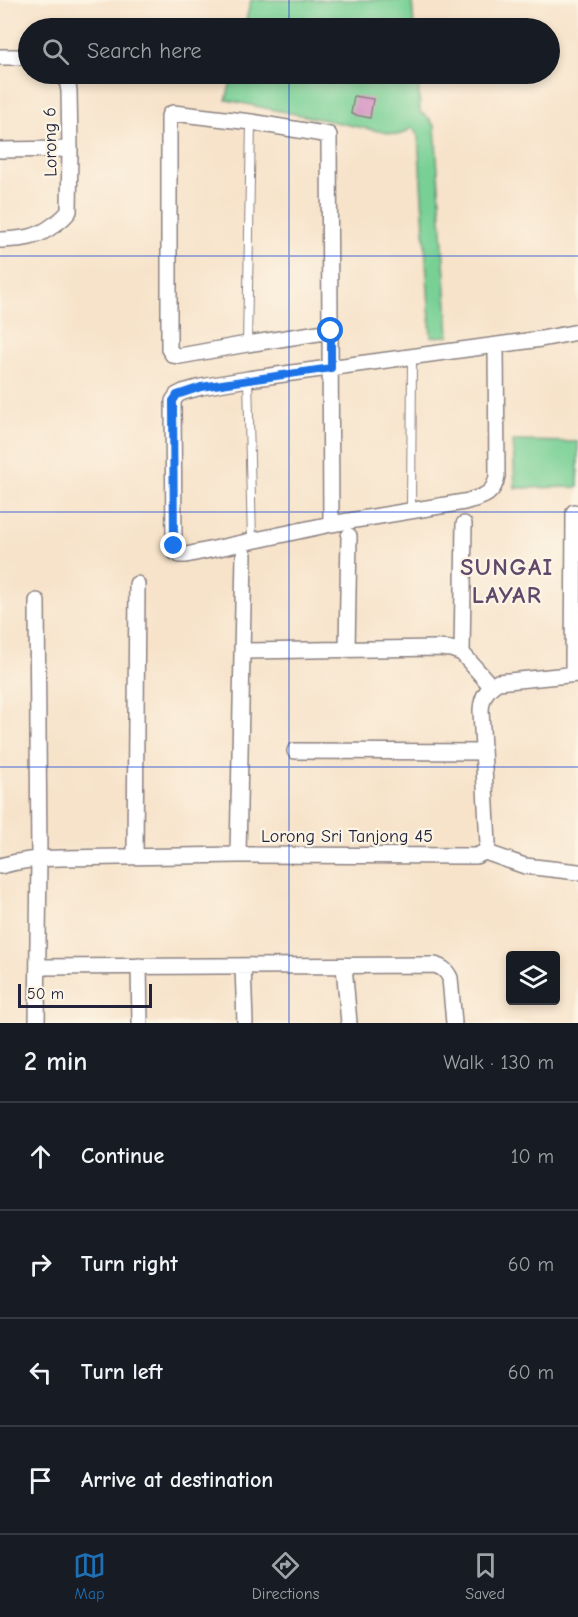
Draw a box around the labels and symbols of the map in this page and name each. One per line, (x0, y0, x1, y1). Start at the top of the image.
street label: Lorong 6 (39, 107, 62, 177)
route start (317, 317, 343, 343)
route end (160, 532, 186, 558)
district label: SUNGAI LAYAR (460, 553, 554, 609)
street label: Lorong Sri Tanjong 45 (261, 826, 433, 847)
scale bar (18, 981, 152, 1008)

